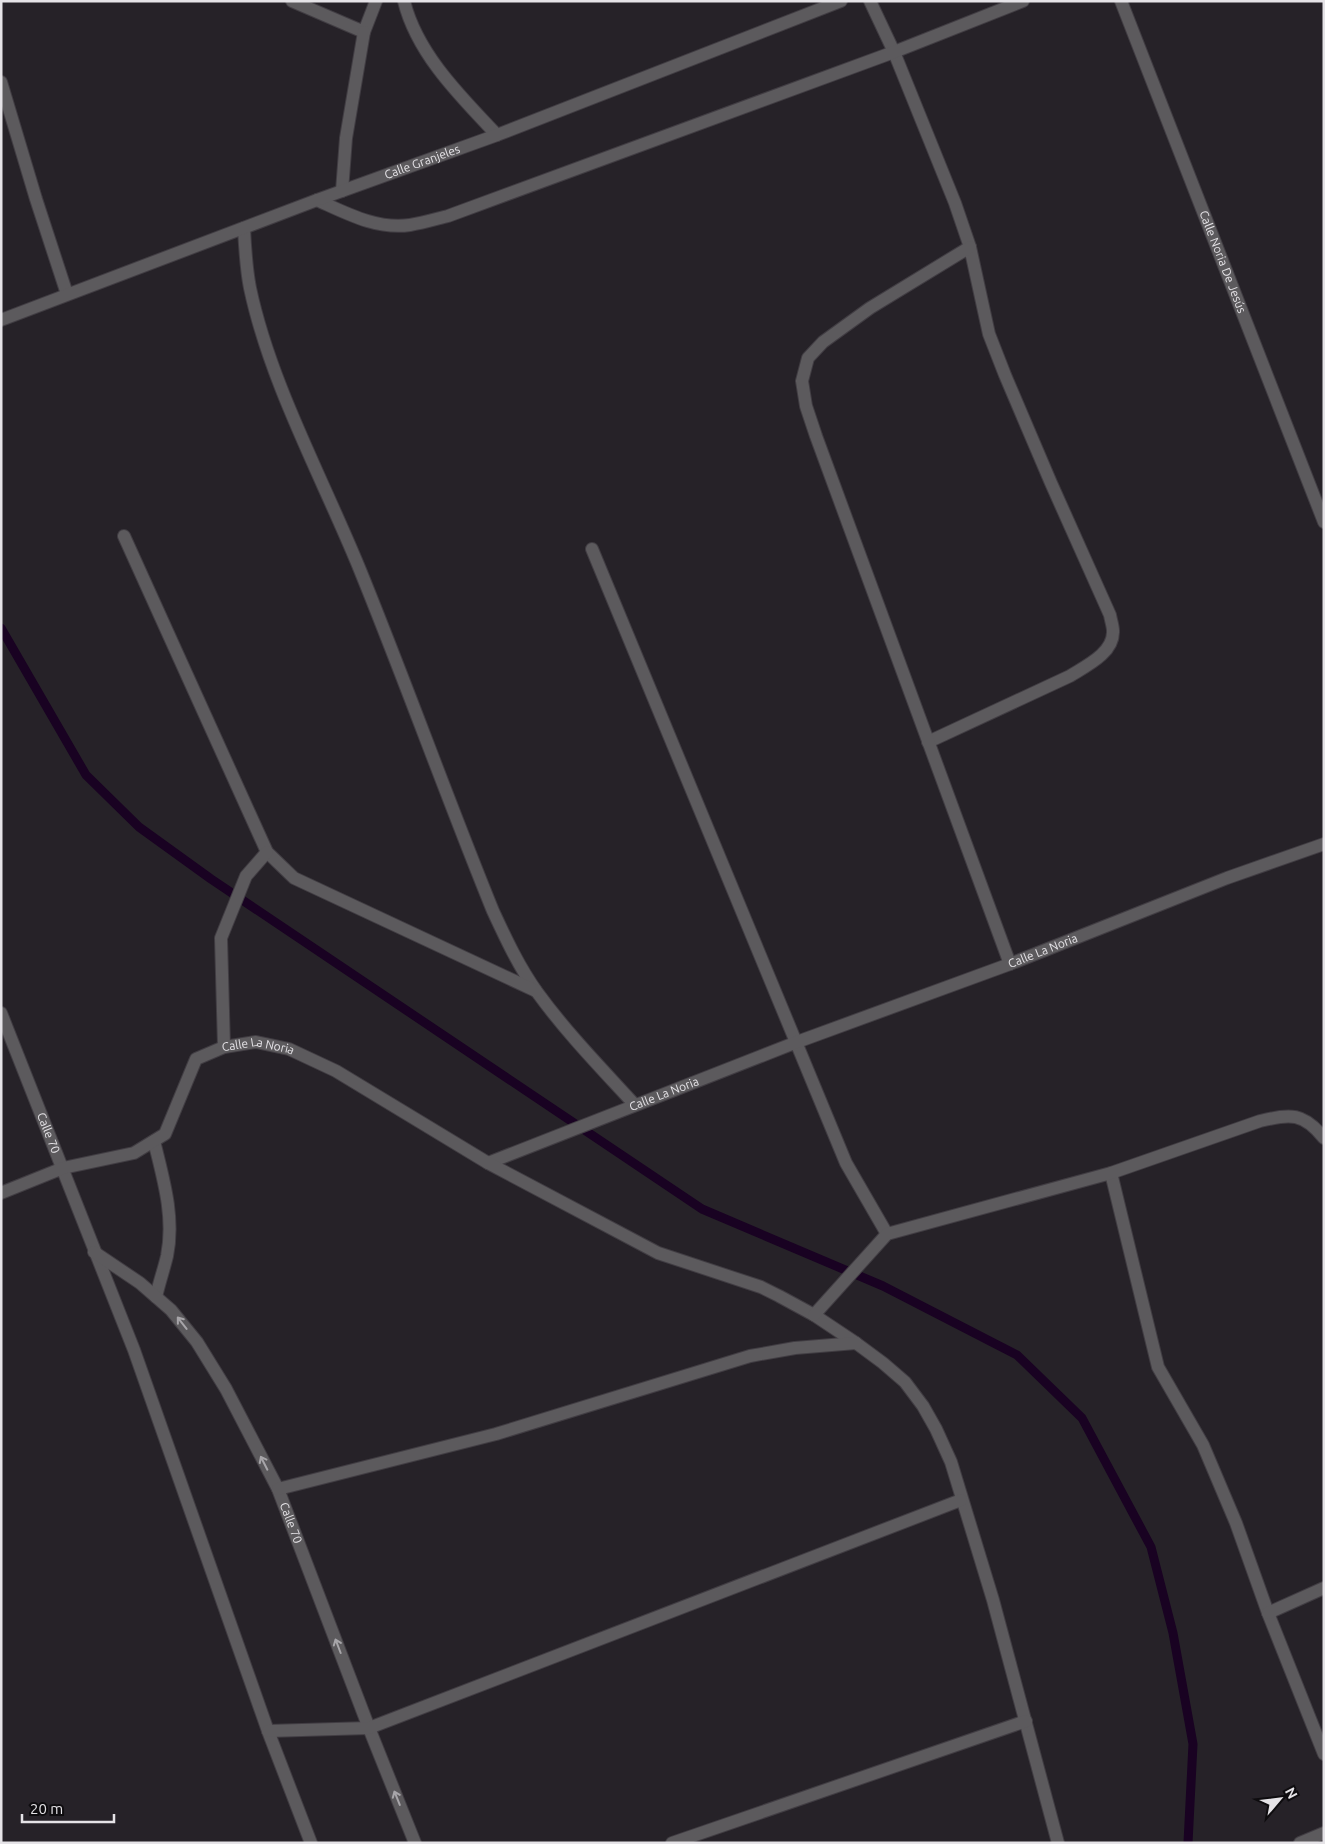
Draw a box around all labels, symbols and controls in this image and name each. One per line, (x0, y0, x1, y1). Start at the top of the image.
street label: Calle Granjeles (383, 142, 462, 181)
street label: Calle Noria De Jesús (1197, 209, 1249, 315)
street label: Calle La Noria (1006, 931, 1079, 970)
street label: Calle La Noria (221, 1035, 297, 1057)
street label: Calle La Noria (627, 1074, 700, 1113)
street label: Calle 70 (35, 1111, 63, 1155)
one-way arrow (177, 1316, 187, 1330)
one-way arrow (259, 1456, 268, 1471)
street label: Calle 70 (278, 1500, 305, 1545)
one-way arrow (332, 1639, 342, 1654)
north arrow (1255, 1774, 1305, 1824)
text: N (1282, 1785, 1301, 1801)
one-way arrow (392, 1790, 401, 1806)
scale bar (22, 1792, 115, 1824)
text: 20 m (30, 1800, 63, 1817)

